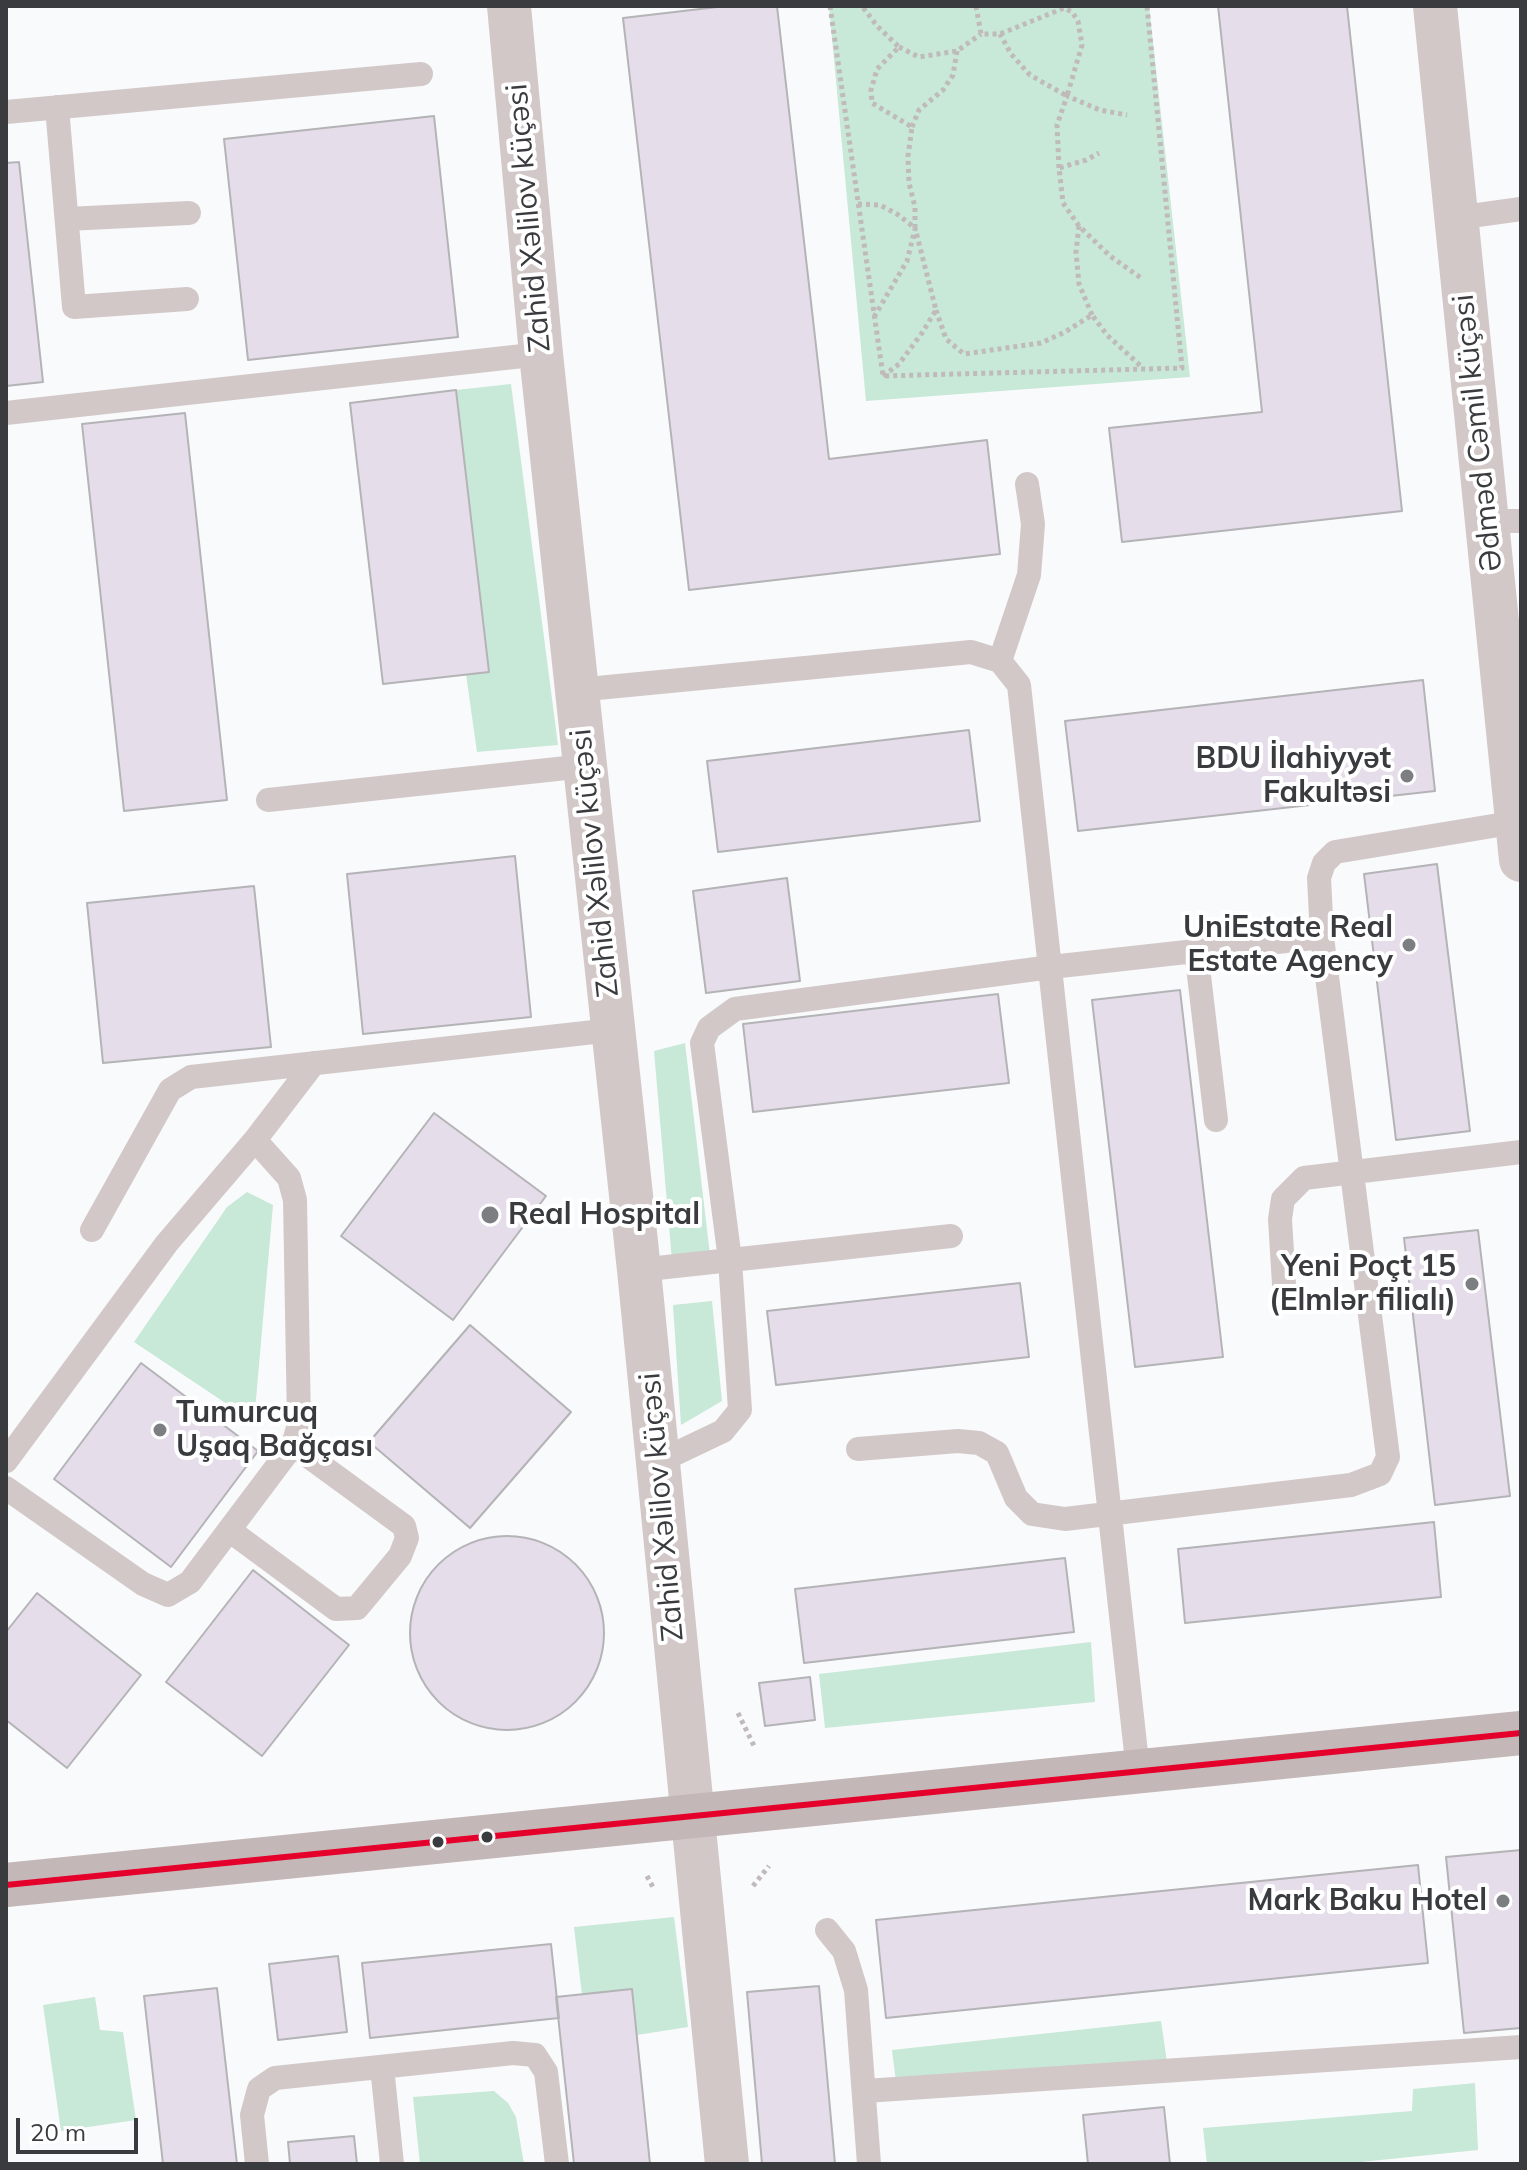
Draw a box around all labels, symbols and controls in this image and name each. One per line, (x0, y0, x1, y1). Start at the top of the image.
street label: Zahid Xəlilov küçəsi (499, 82, 559, 354)
street label: Ədməd Cəmil küçəsi (1446, 292, 1510, 574)
street label: Zahid Xəlilov küçəsi (563, 727, 627, 999)
place label: BDU İlahiyyət Fakultəsi (1195, 741, 1391, 812)
marker: BDU İlahiyyət Fakultəsi (1398, 767, 1416, 785)
place label: UniEstate Real Estate Agency (1183, 910, 1393, 980)
marker: UniEstate Real Estate Agency (1400, 936, 1418, 954)
place label: Real Hospital (508, 1197, 700, 1233)
marker: Real Hospital (479, 1204, 501, 1226)
place label: Yeni Poçt 15 (Elmlər filialı) (1269, 1249, 1456, 1320)
marker: Yeni Poçt 15 (Elmlər filialı) (1463, 1275, 1481, 1293)
street label: Zahid Xəlilov küçəsi (632, 1371, 692, 1643)
place label: Tumurcuq Uşaq Bağçası (176, 1395, 373, 1466)
marker: Tumurcuq Uşaq Bağçası (151, 1421, 169, 1439)
unlabelled marker (479, 1829, 495, 1845)
unlabelled marker (430, 1834, 446, 1850)
place label: Mark Baku Hotel (1247, 1883, 1487, 1919)
marker: Mark Baku Hotel (1494, 1892, 1512, 1910)
scale bar (20, 2102, 142, 2152)
text: 20 m (30, 2117, 86, 2147)

